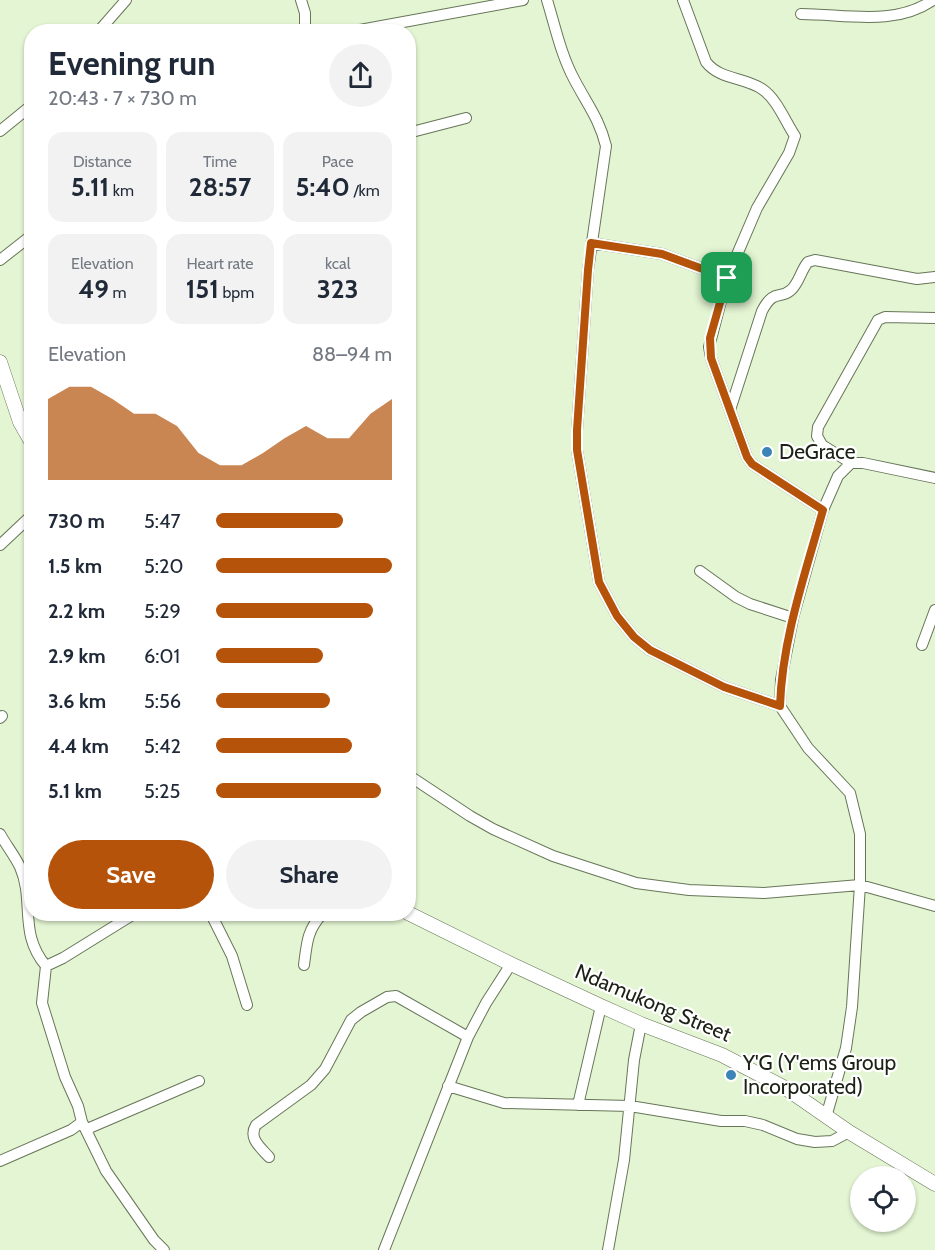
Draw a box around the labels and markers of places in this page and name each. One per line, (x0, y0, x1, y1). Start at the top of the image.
pin (701, 252, 752, 303)
place label: DeGrace (779, 439, 856, 464)
marker: DeGrace (760, 445, 774, 459)
place label: Y'G (Y'ems Group Incorporated) (742, 1050, 896, 1099)
marker: Y'G (Y'ems Group Incorporated) (724, 1068, 738, 1082)

